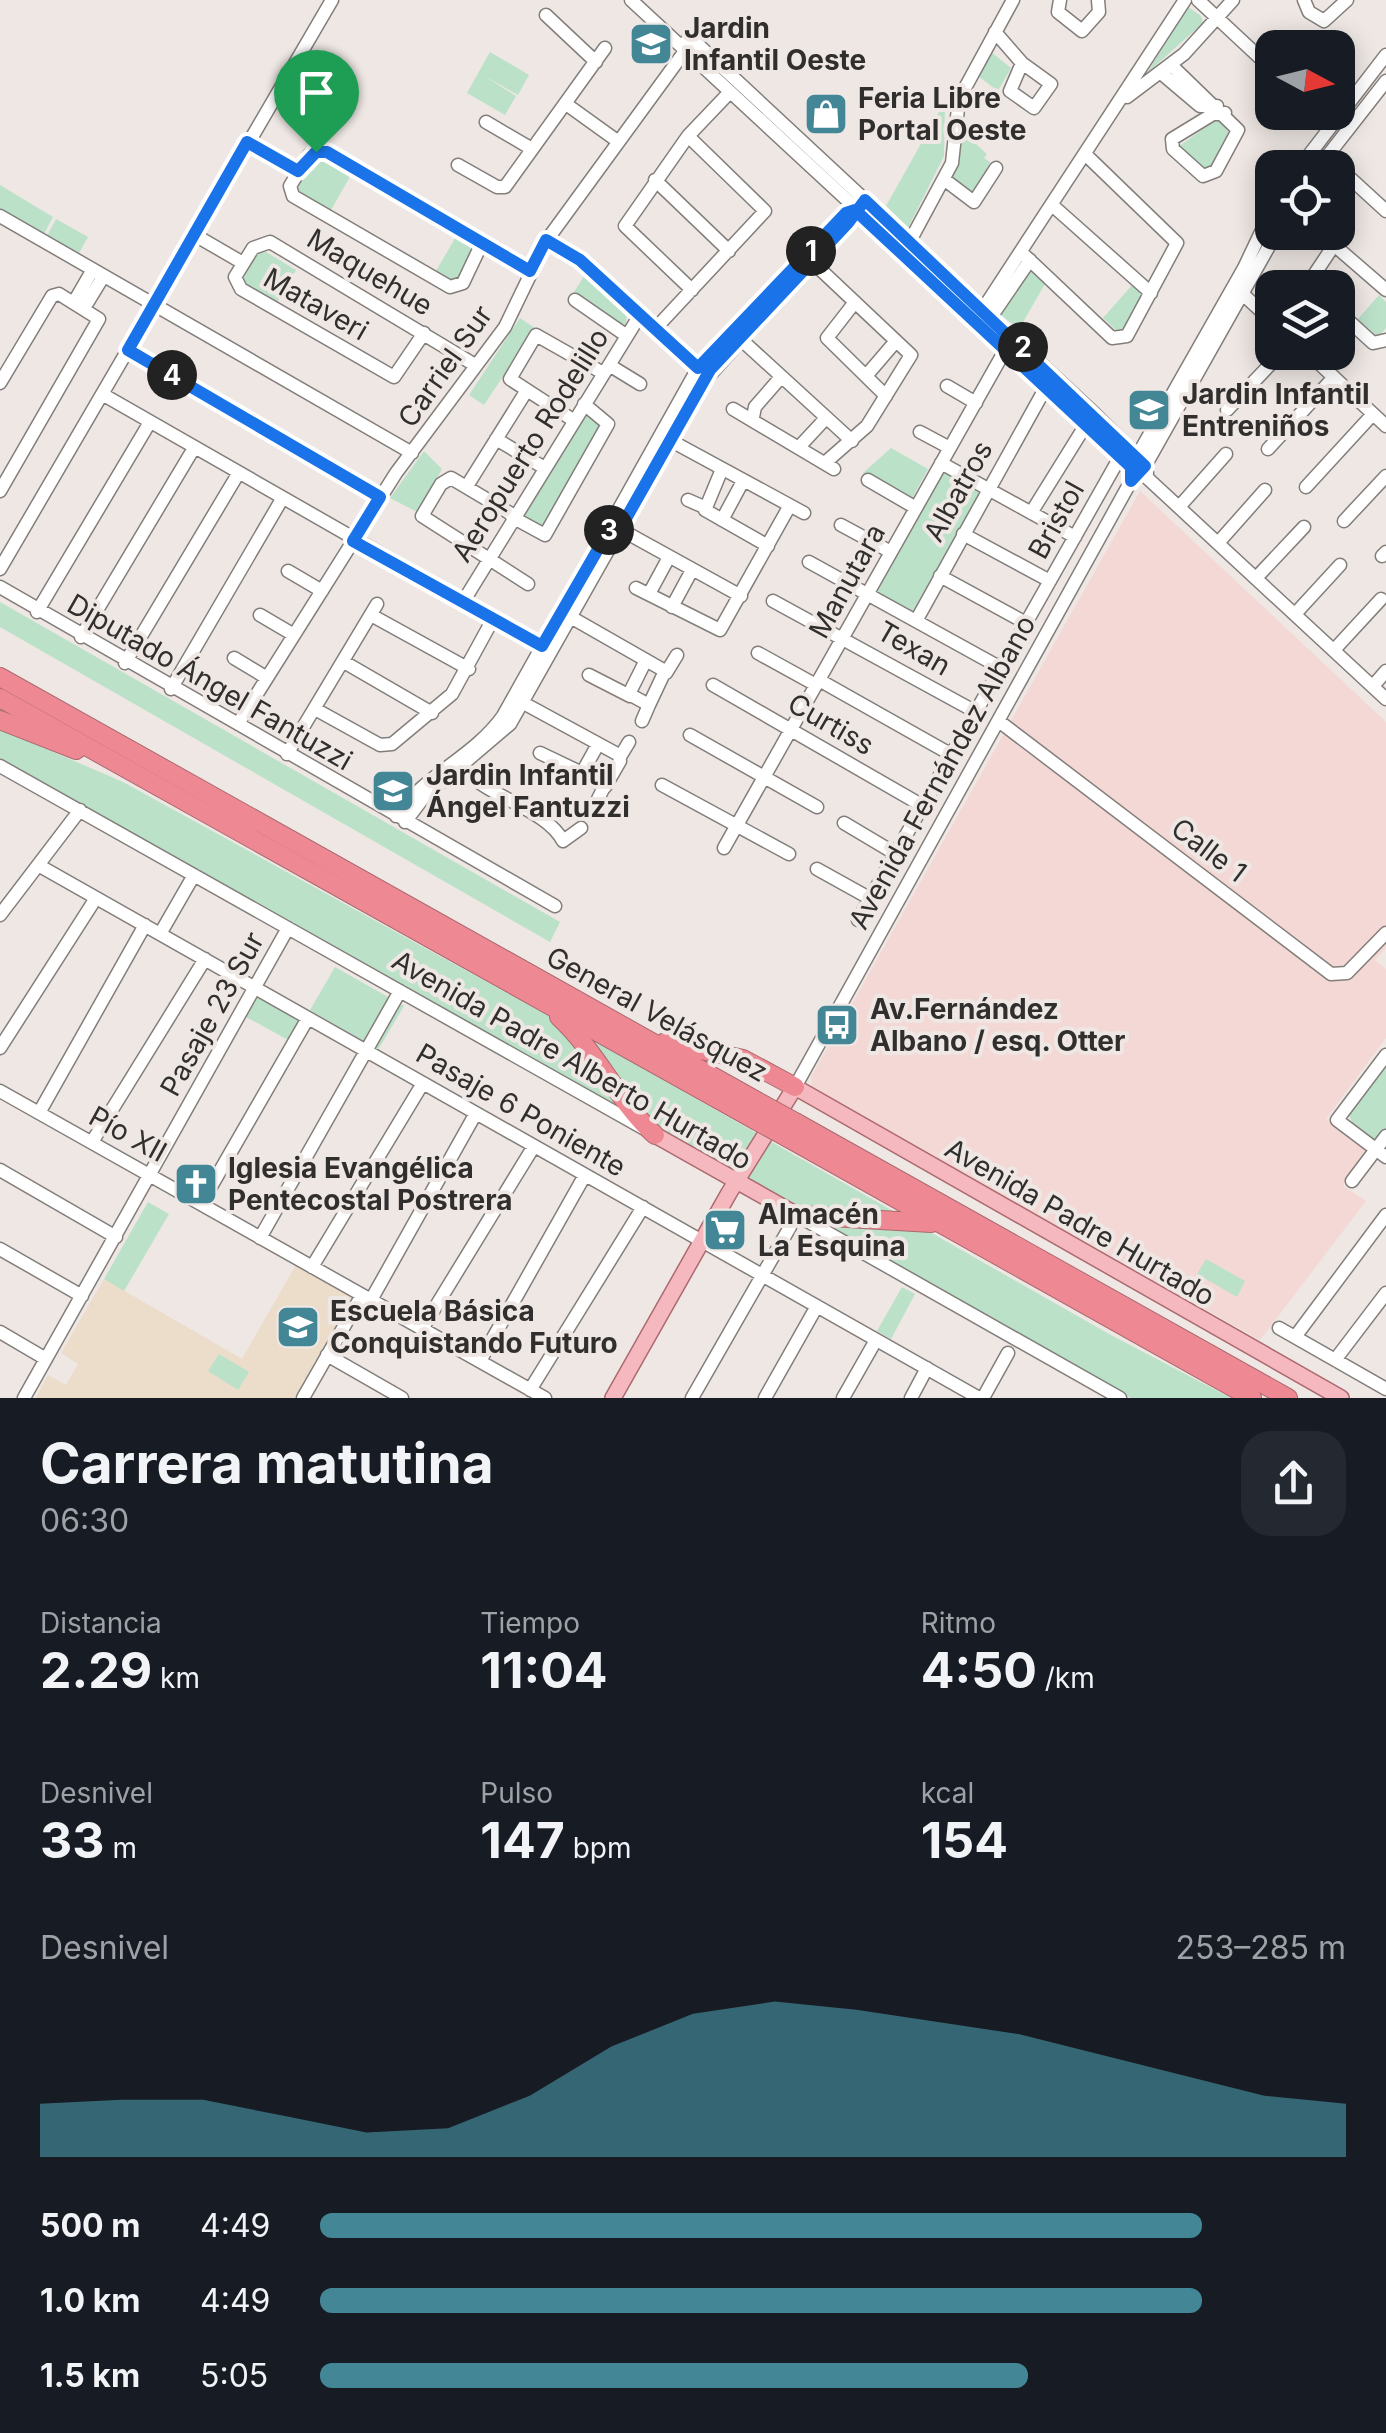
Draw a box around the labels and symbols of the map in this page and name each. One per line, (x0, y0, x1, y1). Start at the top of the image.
place label: Jardin Infantil Oeste (684, 11, 866, 77)
school or university icon: Jardin Infantil Oeste (628, 21, 674, 67)
north arrow (1255, 30, 1355, 130)
pin (274, 50, 359, 153)
place label: Feria Libre Portal Oeste (858, 81, 1027, 147)
shop icon: Feria Libre Portal Oeste (803, 91, 849, 137)
street label: Maquehue (301, 221, 439, 323)
pin: 1 (786, 226, 836, 276)
street label: Mataveri (258, 261, 374, 347)
street label: Carriel Sur (391, 299, 499, 433)
street label: Aeropuerto Rodelillo (444, 322, 616, 568)
pin: 2 (998, 322, 1048, 372)
pin: 4 (147, 350, 197, 400)
place label: Jardin Infantil Entreniños (1182, 377, 1370, 443)
school or university icon: Jardin Infantil Entreniños (1126, 387, 1172, 433)
street label: Albatros (916, 435, 1000, 547)
street label: Bristol (1021, 475, 1091, 565)
pin: 3 (584, 505, 634, 555)
street label: Manutara (802, 518, 892, 644)
street label: Diputado Ángel Fantuzzi (62, 586, 359, 777)
street label: Avenida Fernández Albano (841, 609, 1043, 935)
street label: Texan (871, 613, 957, 683)
street label: Curtiss (782, 686, 880, 762)
place label: Jardin Infantil Ángel Fantuzzi (426, 758, 630, 824)
school or university icon: Jardin Infantil Ángel Fantuzzi (370, 768, 416, 814)
street label: Calle 1 (1165, 811, 1253, 889)
street label: Pasaje 23 Sur (153, 926, 271, 1102)
street label: General Velásquez (540, 939, 774, 1089)
street label: Avenida Padre Alberto Hurtado (386, 943, 758, 1177)
place label: Av.Fernández Albano / esq. Otter (870, 992, 1125, 1058)
bus stop icon: Av.Fernández Albano / esq. Otter (814, 1002, 860, 1048)
street label: Pasaje 6 Poniente (410, 1036, 632, 1184)
street label: Pío XII (83, 1099, 173, 1169)
street label: Avenida Padre Hurtado (939, 1131, 1221, 1313)
place label: Iglesia Evangélica Pentecostal Postrera (228, 1151, 513, 1217)
church icon: Iglesia Evangélica Pentecostal Postrera (173, 1161, 219, 1207)
place label: Almacén La Esquina (758, 1197, 906, 1263)
supermarket icon: Almacén La Esquina (702, 1207, 748, 1253)
place label: Escuela Básica Conquistando Futuro (330, 1294, 618, 1360)
school or university icon: Escuela Básica Conquistando Futuro (275, 1304, 321, 1350)

